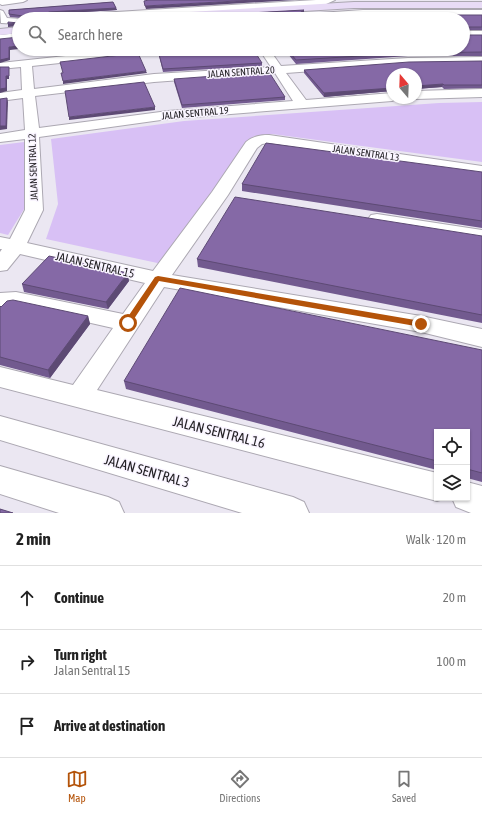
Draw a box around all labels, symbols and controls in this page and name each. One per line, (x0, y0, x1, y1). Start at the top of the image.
search box (12, 12, 470, 56)
icon: search (26, 23, 48, 45)
text: Search here (58, 26, 123, 43)
street label: JALAN SENTRAL 20 (207, 64, 275, 80)
north arrow (386, 68, 422, 104)
street label: JALAN SENTRAL 19 (161, 105, 229, 121)
street label: JALAN SENTRAL 12 (26, 133, 40, 201)
street label: JALAN SENTRAL 13 (332, 143, 400, 163)
street label: JALAN SENTRAL 15 (54, 249, 136, 281)
route start (119, 314, 137, 332)
route end (412, 315, 430, 333)
street label: JALAN SENTRAL 16 (171, 413, 267, 451)
map controls (434, 429, 470, 501)
button: locate (434, 429, 470, 465)
street label: JALAN SENTRAL 3 (103, 451, 191, 491)
button: layers (434, 465, 470, 501)
text: 2 min (16, 529, 51, 549)
text: Walk · 120 m (406, 532, 466, 547)
icon: ahead (16, 587, 38, 609)
text: Continue (54, 589, 104, 606)
text: 20 m (443, 590, 466, 605)
text: Turn right (54, 646, 107, 663)
icon: right (16, 651, 38, 673)
text: 100 m (437, 654, 466, 669)
text: Jalan Sentral 15 (54, 663, 130, 678)
icon: arrive (16, 715, 38, 737)
text: Arrive at destination (54, 717, 165, 734)
tab: Map (66, 768, 88, 804)
tab: Directions (219, 768, 260, 804)
tab: Saved (392, 768, 416, 804)

